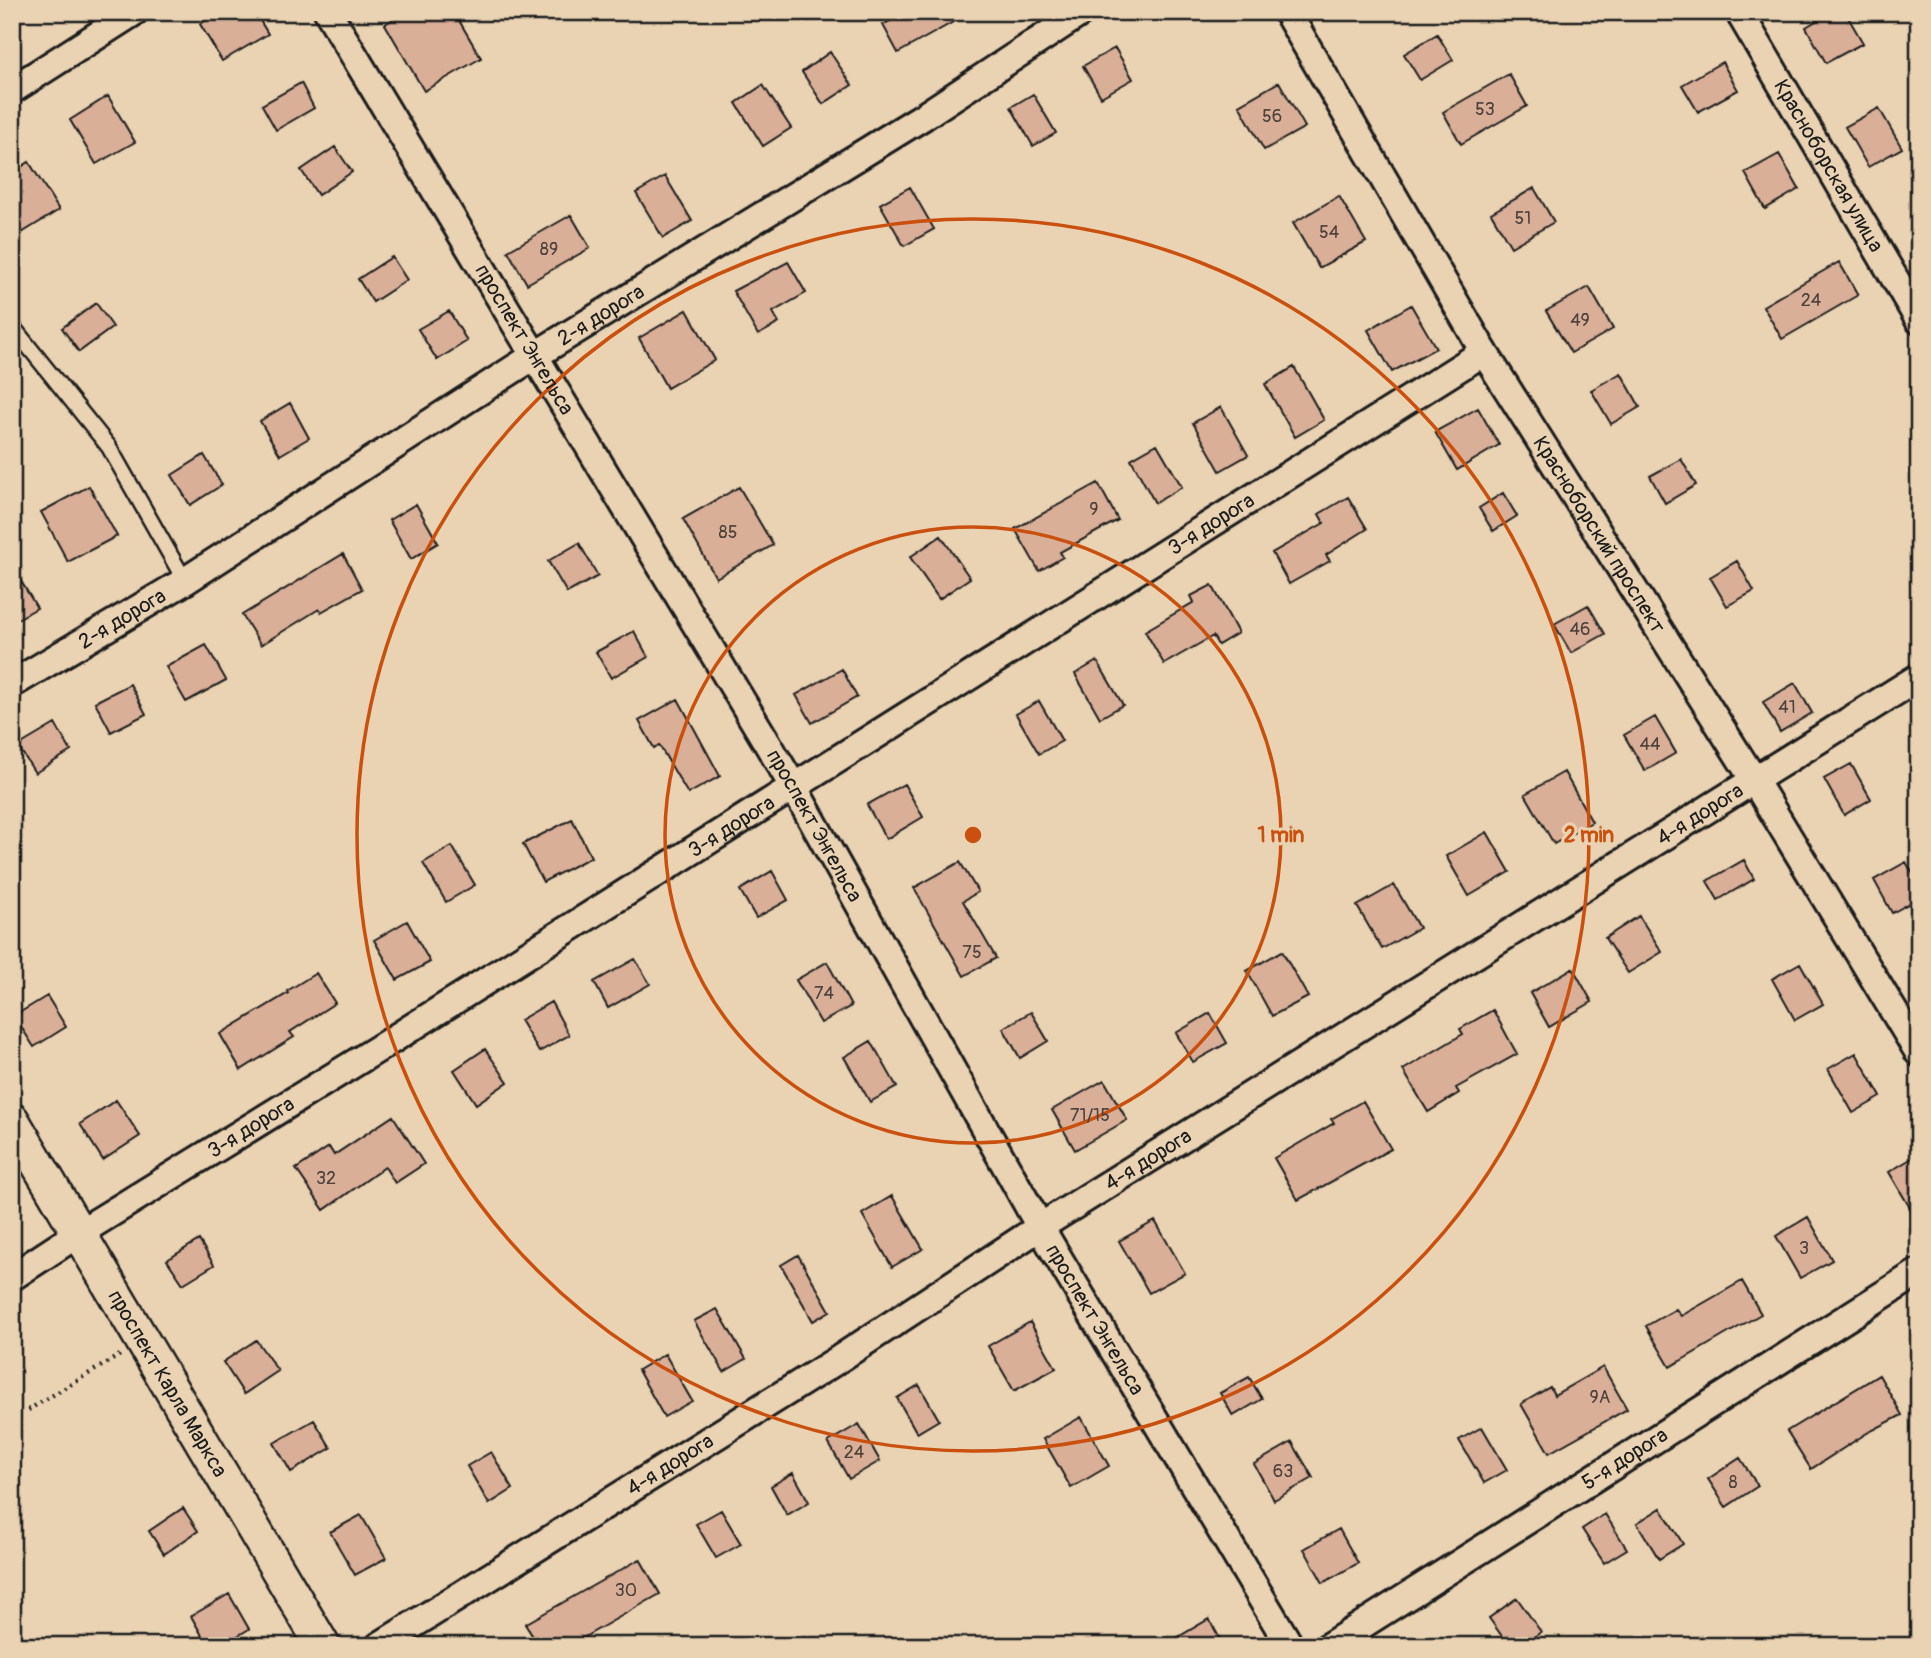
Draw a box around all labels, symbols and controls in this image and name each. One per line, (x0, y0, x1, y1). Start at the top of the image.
street label: Красноборская улица (1767, 75, 1889, 257)
house number: 53 (1475, 98, 1495, 121)
house number: 56 (1262, 105, 1282, 128)
house number: 51 (1515, 207, 1531, 230)
house number: 54 (1319, 221, 1340, 244)
house number: 89 (540, 238, 558, 261)
street label: проспект Энгельса (469, 259, 580, 420)
street label: 2-я дорога (553, 278, 650, 352)
house number: 24 (1801, 289, 1822, 312)
house number: 49 (1570, 309, 1590, 332)
street label: Красноборский проспект (1527, 431, 1671, 639)
street label: 3-я дорога (1163, 487, 1260, 562)
house number: 9 (1089, 498, 1099, 521)
house number: 85 (719, 521, 737, 544)
street label: 2-я дорога (74, 582, 171, 655)
house number: 46 (1570, 618, 1590, 641)
house number: 41 (1778, 696, 1796, 719)
house number: 44 (1640, 733, 1661, 756)
street label: проспект Энгельса (760, 744, 868, 907)
street label: 4-я дорога (1652, 777, 1749, 852)
street label: 3-я дорога (683, 789, 780, 864)
text: 1 min (1258, 822, 1305, 849)
text: 2 min (1564, 822, 1614, 849)
centre of rings (961, 823, 985, 847)
house number: 75 (962, 941, 982, 964)
house number: 74 (814, 982, 835, 1005)
street label: 3-я дорога (203, 1091, 300, 1165)
house number: 71/15 (1070, 1104, 1110, 1127)
street label: 4-я дорога (1100, 1123, 1197, 1197)
house number: 32 (316, 1167, 336, 1190)
house number: 3 (1799, 1237, 1809, 1260)
street label: проспект Энгельса (1039, 1239, 1150, 1400)
street label: проспект Карла Маркса (102, 1285, 233, 1482)
house number: 9А (1590, 1386, 1611, 1409)
street label: 5-я дорога (1577, 1422, 1673, 1496)
street label: 4-я дорога (622, 1428, 719, 1502)
house number: 24 (844, 1441, 865, 1464)
house number: 63 (1273, 1460, 1293, 1483)
house number: 8 (1728, 1471, 1738, 1494)
house number: 30 (615, 1579, 637, 1602)

